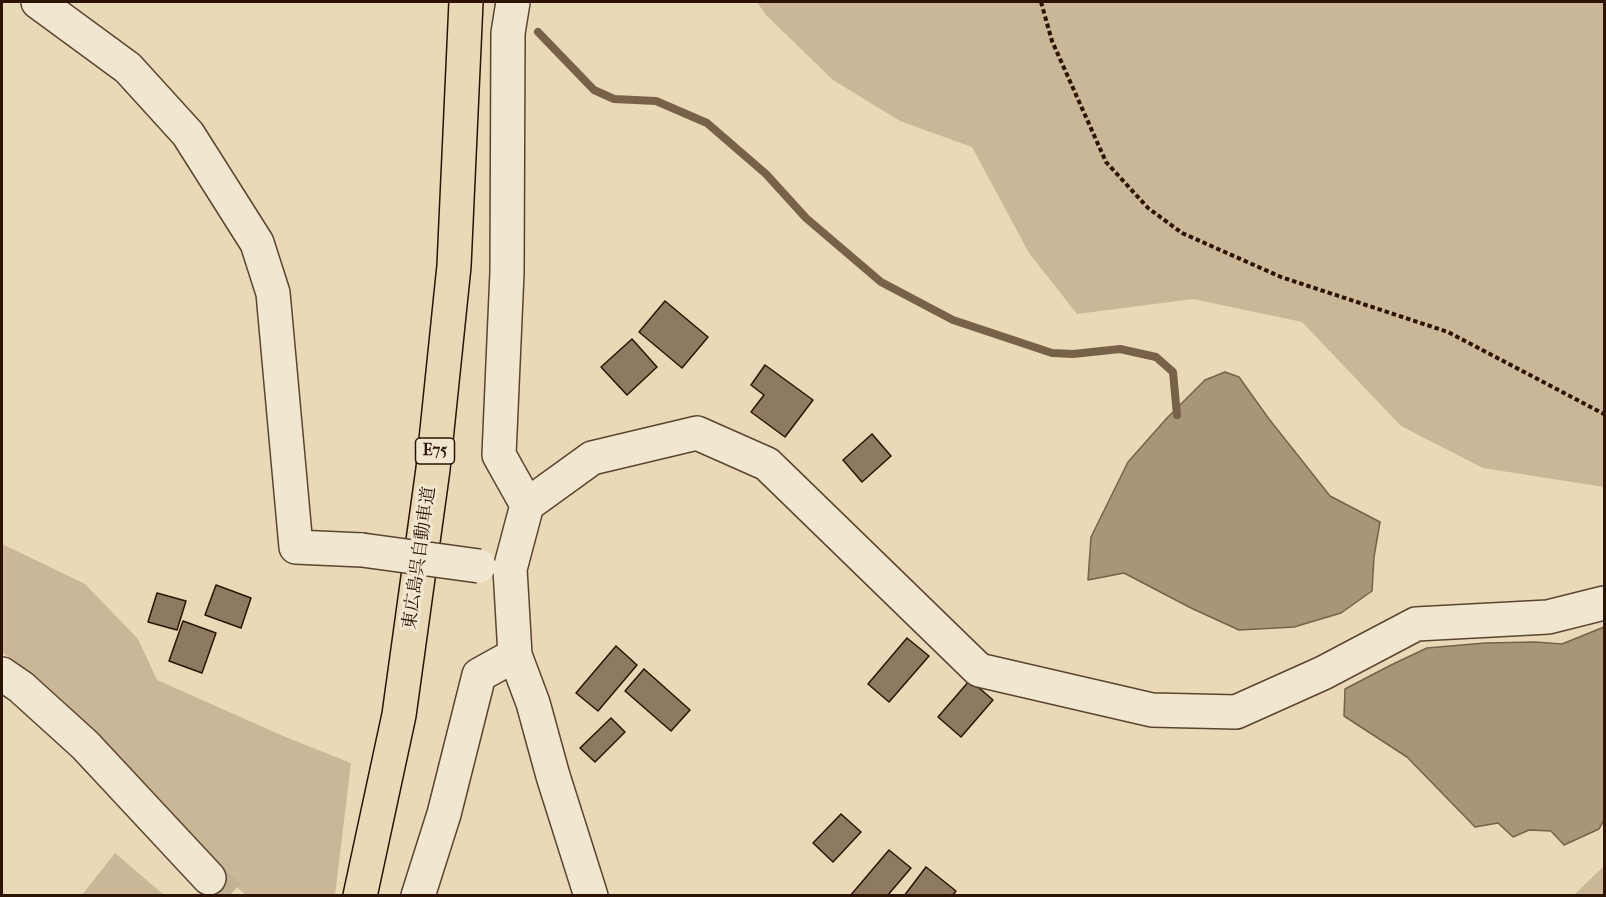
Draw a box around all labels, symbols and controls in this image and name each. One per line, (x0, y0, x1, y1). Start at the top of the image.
road number: E75 (416, 438, 454, 464)
street label: 東広島呉自動車道 (399, 485, 441, 631)

